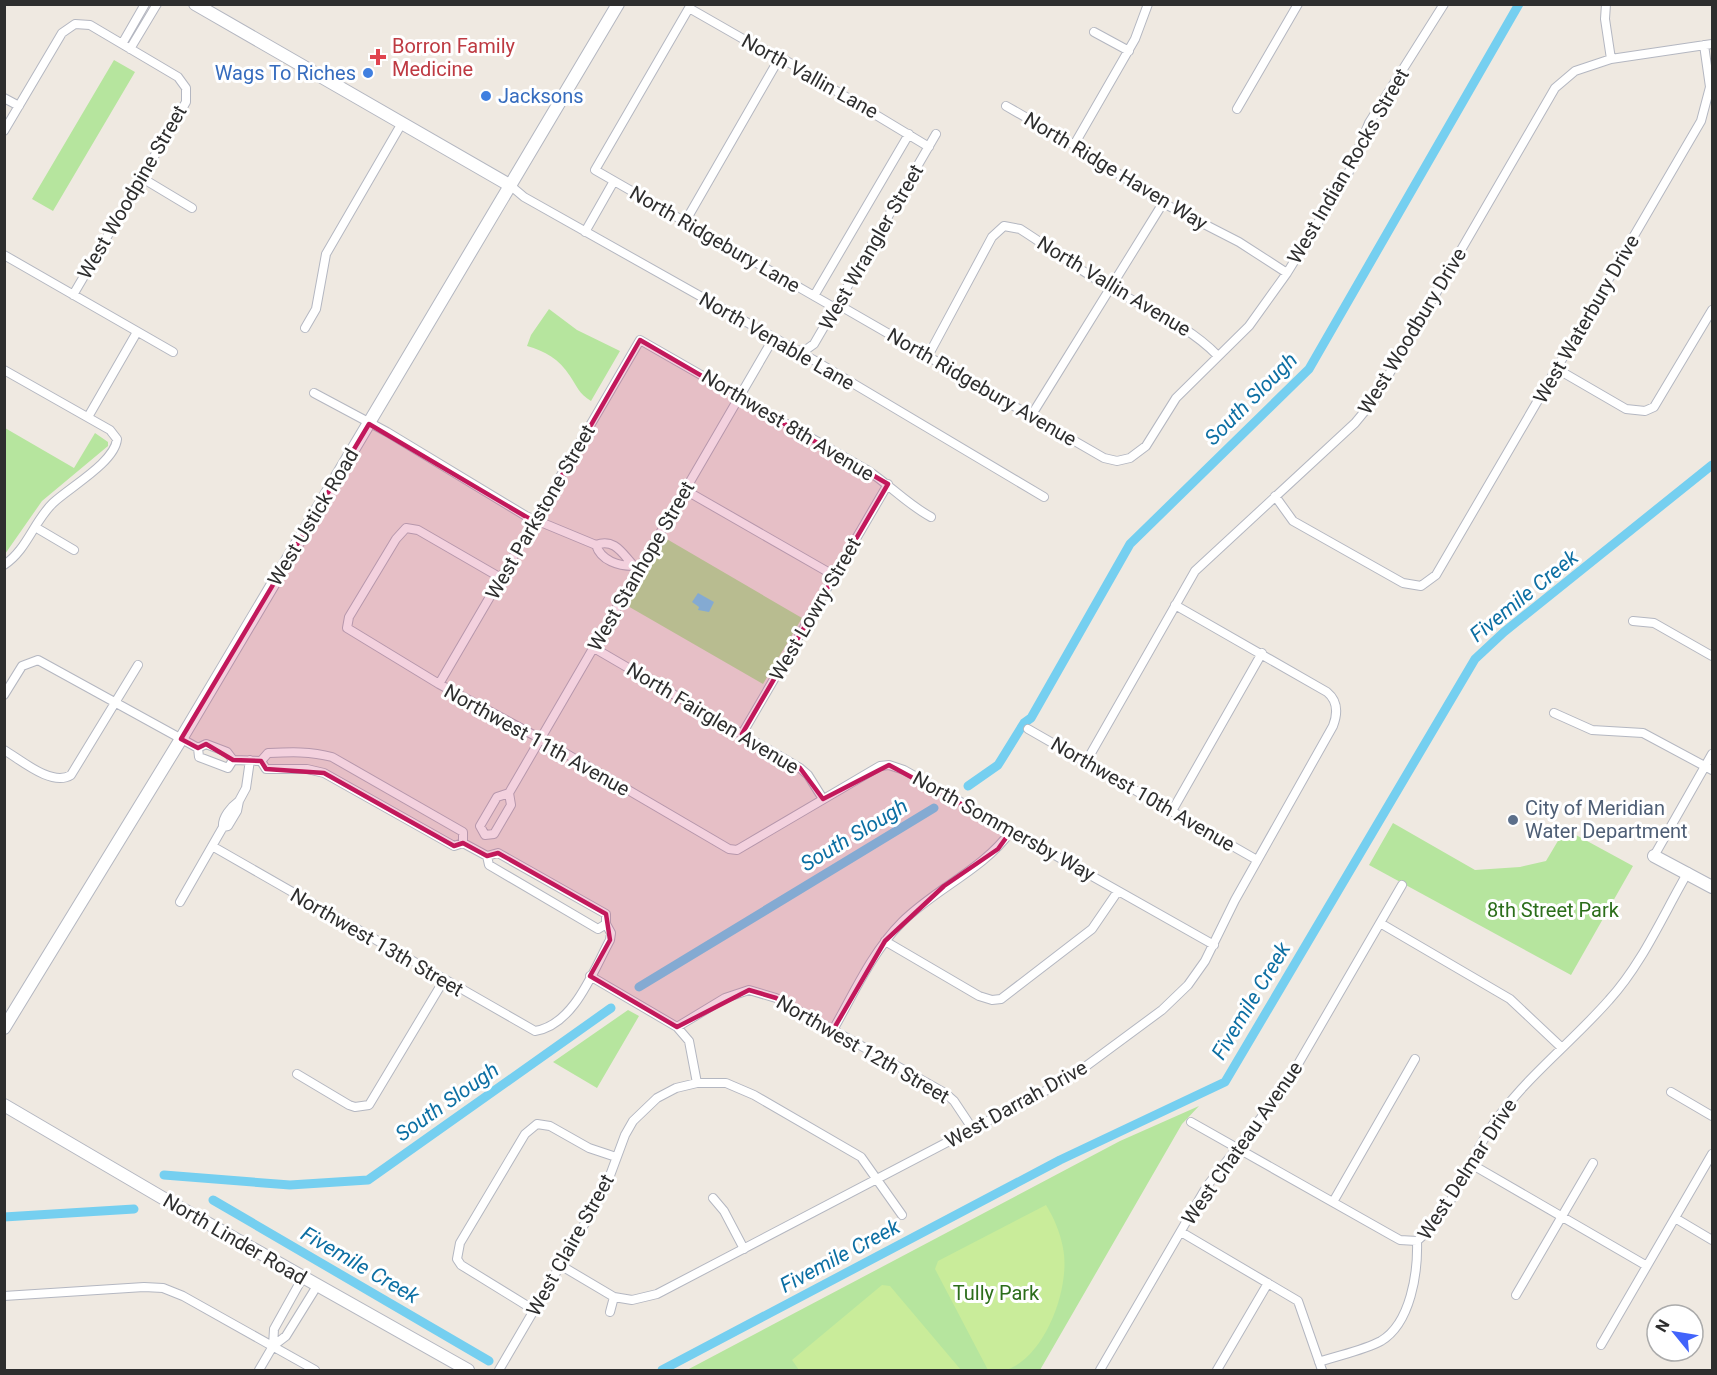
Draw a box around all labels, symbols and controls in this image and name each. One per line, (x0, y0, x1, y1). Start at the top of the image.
street label: North Vallin Lane (737, 29, 883, 123)
place label: Borron Family Medicine (392, 34, 516, 81)
marker: Borron Family Medicine (369, 48, 387, 66)
place label: Wags To Riches (215, 61, 356, 85)
street label: West Indian Rocks Street (1282, 64, 1414, 268)
marker: Wags To Riches (361, 66, 375, 80)
place label: Jacksons (498, 84, 584, 108)
marker: Jacksons (479, 89, 493, 103)
street label: West Woodpine Street (72, 101, 192, 283)
street label: North Ridge Haven Way (1020, 107, 1212, 236)
street label: West Wrangler Street (814, 160, 928, 334)
street label: North Ridgebury Lane (626, 180, 804, 298)
street label: West Waterbury Drive (1528, 230, 1644, 408)
street label: North Vallin Avenue (1033, 231, 1195, 341)
street label: West Woodbury Drive (1353, 243, 1471, 419)
street label: North Venable Lane (695, 287, 859, 395)
street label: North Ridgebury Avenue (883, 323, 1081, 451)
water label: South Slough (1200, 348, 1302, 450)
street label: Northwest 8th Avenue (697, 364, 879, 486)
street label: West Parkstone Street (480, 420, 600, 604)
street label: West Ustick Road (263, 444, 363, 590)
street label: West Stanhope Street (583, 477, 699, 655)
street label: West Lowry Street (764, 533, 866, 685)
water label: Fivemile Creek (1465, 545, 1583, 647)
street label: North Fairglen Avenue (623, 657, 803, 779)
street label: Northwest 11th Avenue (440, 679, 634, 801)
street label: Northwest 10th Avenue (1047, 732, 1239, 856)
street label: North Sommersby Way (909, 766, 1100, 886)
water label: South Slough (796, 794, 912, 876)
place label: City of Meridian Water Department (1525, 796, 1688, 843)
marker: City of Meridian Water Department (1506, 813, 1520, 827)
street label: Northwest 13th Street (286, 883, 468, 1001)
park label: 8th Street Park (1487, 898, 1620, 922)
water label: Fivemile Creek (1207, 938, 1296, 1064)
street label: Northwest 12th Street (772, 990, 954, 1108)
street label: West Darrah Drive (941, 1055, 1091, 1153)
street label: West Chateau Avenue (1176, 1057, 1308, 1229)
water label: South Slough (391, 1058, 503, 1146)
street label: West Delmar Drive (1412, 1094, 1522, 1244)
street label: West Claire Street (521, 1170, 619, 1320)
street label: North Linder Road (159, 1188, 311, 1290)
water label: Fivemile Creek (776, 1214, 905, 1298)
water label: Fivemile Creek (297, 1222, 424, 1309)
park label: Tully Park (953, 1281, 1040, 1305)
north arrow (1645, 1303, 1705, 1363)
text: N (1651, 1316, 1673, 1335)

